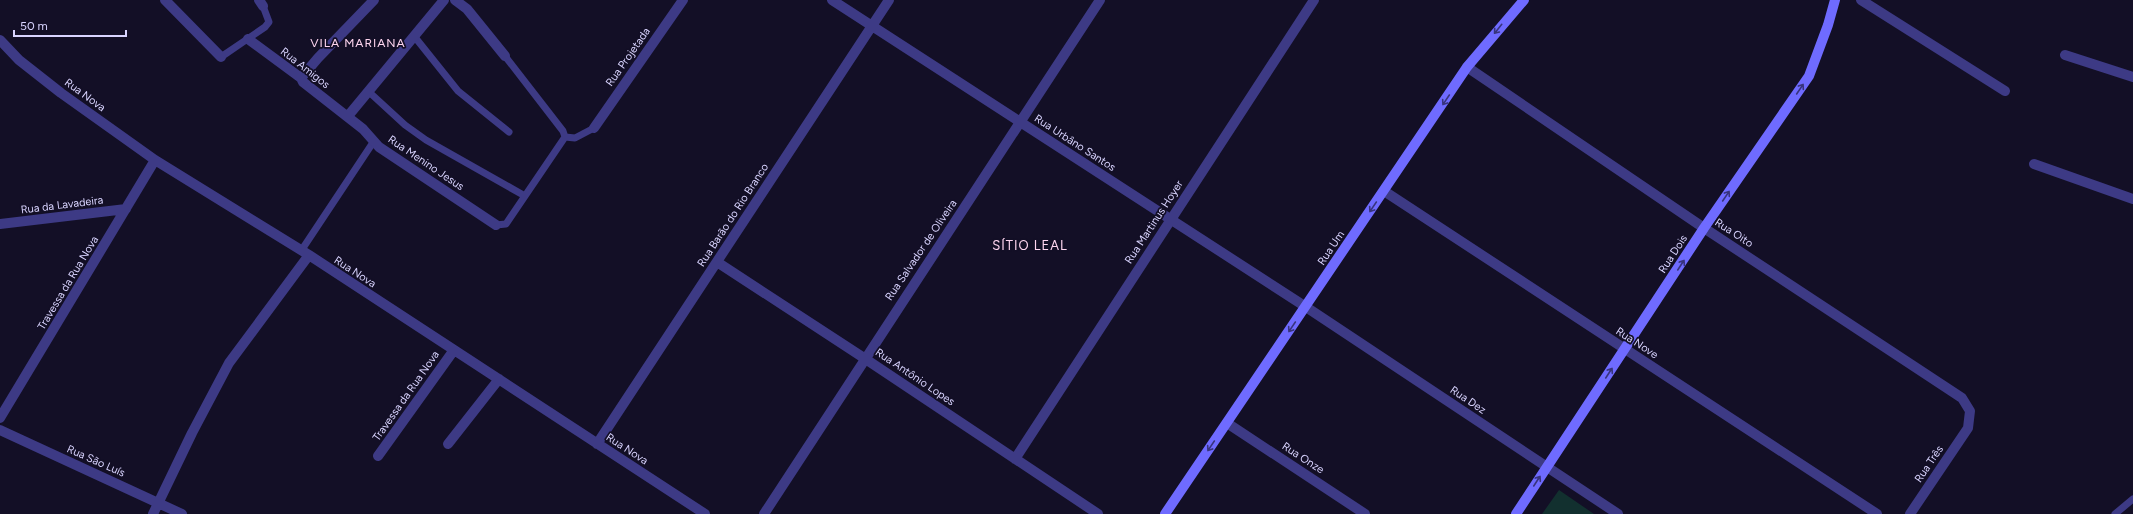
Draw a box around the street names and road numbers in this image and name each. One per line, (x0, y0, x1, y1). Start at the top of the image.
street label: Rua Projetada (603, 25, 653, 89)
street label: Rua Amigos (278, 45, 332, 91)
street label: Rua Nova (62, 76, 108, 114)
street label: Rua Urbâno Santos (1032, 112, 1118, 174)
street label: Rua Menino Jesus (386, 133, 466, 193)
street label: Rua Barão do Rio Branco (695, 161, 771, 269)
street label: Rua Martinus Hoyer (1122, 178, 1186, 266)
street label: Rua da Lavadeira (20, 193, 104, 217)
street label: Rua Salvador de Oliveira (882, 197, 960, 303)
street label: Rua Oito (1712, 216, 1756, 250)
street label: Rua Um (1315, 228, 1347, 268)
street label: Rua Dois (1656, 232, 1690, 276)
street label: Travessa da Rua Nova (35, 234, 101, 332)
street label: Rua Nova (332, 254, 378, 290)
street label: Rua Nove (1613, 325, 1661, 361)
street label: Rua Antônio Lopes (873, 346, 957, 408)
street label: Travessa da Rua Nova (370, 348, 442, 444)
street label: Rua Dez (1448, 383, 1488, 417)
street label: Rua Nova (604, 431, 650, 467)
street label: Rua Onze (1280, 440, 1326, 476)
street label: Rua São Luís (65, 442, 127, 480)
street label: Rua Três (1912, 443, 1946, 485)

